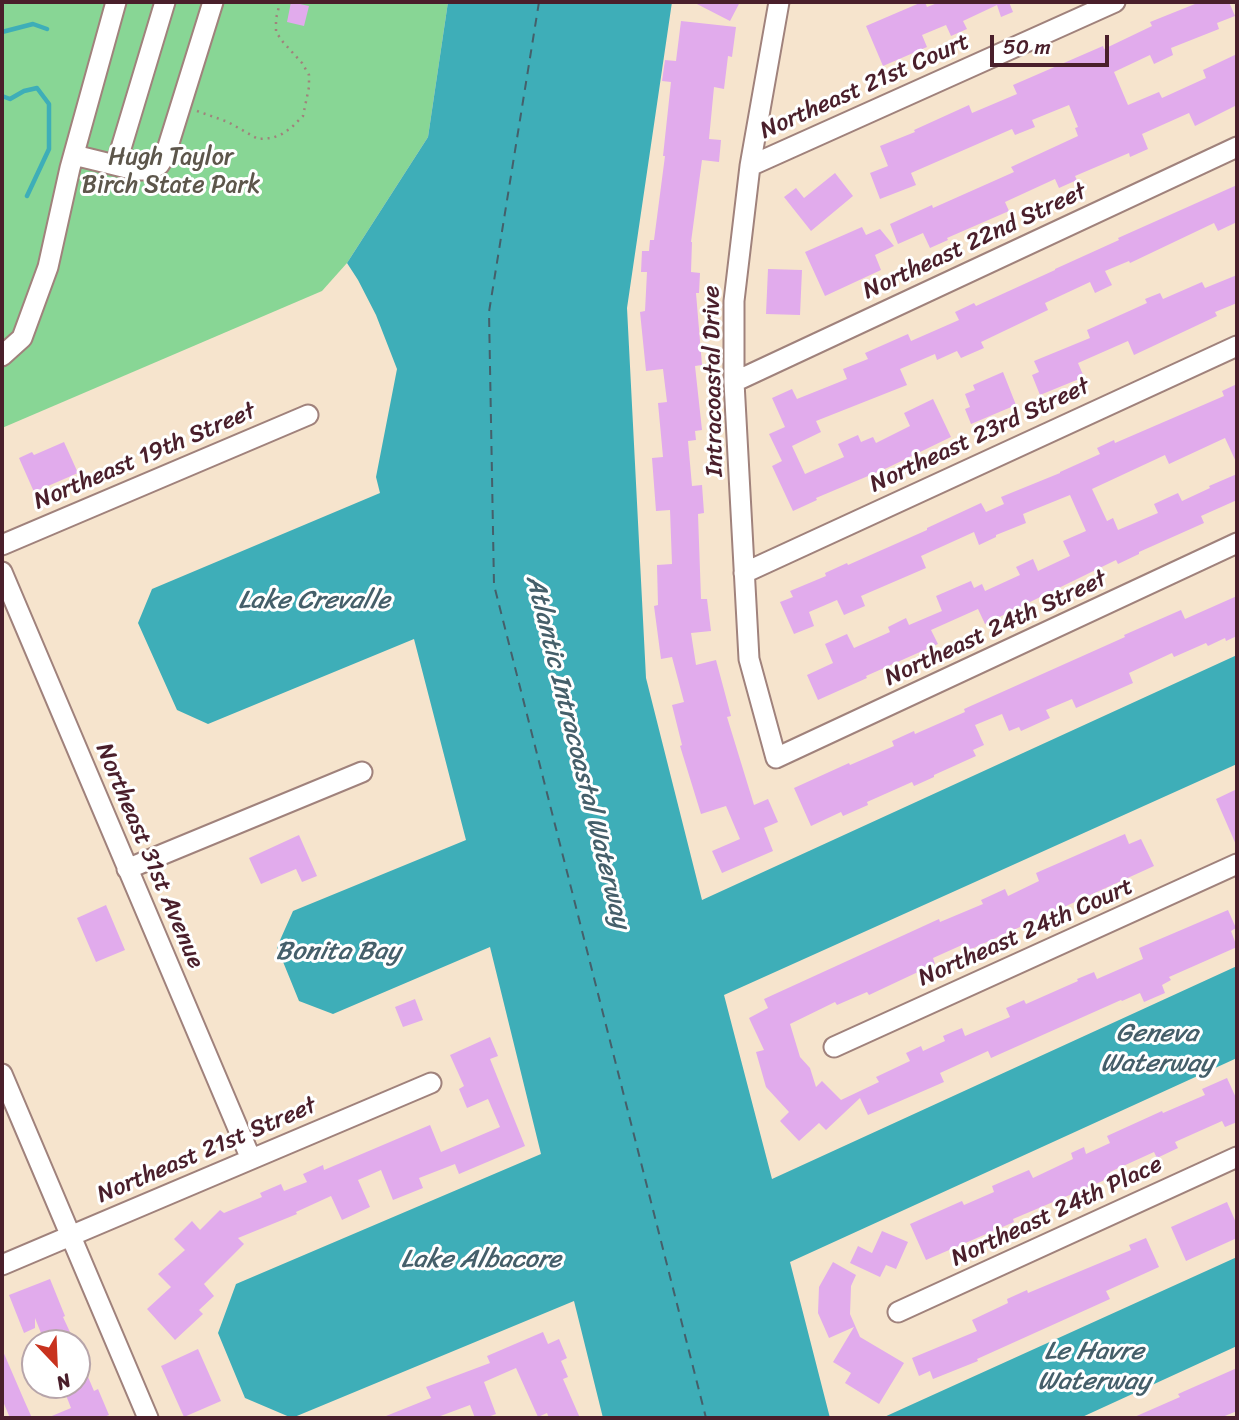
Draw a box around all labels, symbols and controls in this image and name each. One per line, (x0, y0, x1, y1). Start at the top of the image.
scale bar (994, 21, 1113, 65)
street label: Northeast 21st Court (756, 28, 974, 146)
text: 50 m (1003, 28, 1051, 66)
park label: Hugh Taylor Birch State Park (82, 144, 260, 200)
street label: Northeast 22nd Street (859, 178, 1091, 306)
street label: Intracoastal Drive (698, 285, 730, 477)
street label: Northeast 23rd Street (865, 372, 1095, 500)
street label: Northeast 19th Street (30, 397, 260, 517)
street label: Northeast 24th Street (880, 565, 1112, 693)
water label: Atlantic Intracoastal Waterway (518, 572, 636, 932)
water label: Lake Crevalle (238, 585, 390, 617)
street label: Northeast 31st Avenue (89, 739, 209, 973)
street label: Northeast 24th Court (914, 873, 1138, 993)
water label: Bonita Bay (276, 936, 400, 968)
water label: Geneva Waterway (1101, 1018, 1213, 1080)
street label: Northeast 21st Street (93, 1092, 321, 1210)
street label: Northeast 24th Place (947, 1150, 1167, 1274)
water label: Lake Albacore (401, 1244, 561, 1276)
north arrow (21, 1329, 91, 1399)
water label: Le Havre Waterway (1038, 1336, 1150, 1398)
text: N (51, 1364, 76, 1400)

